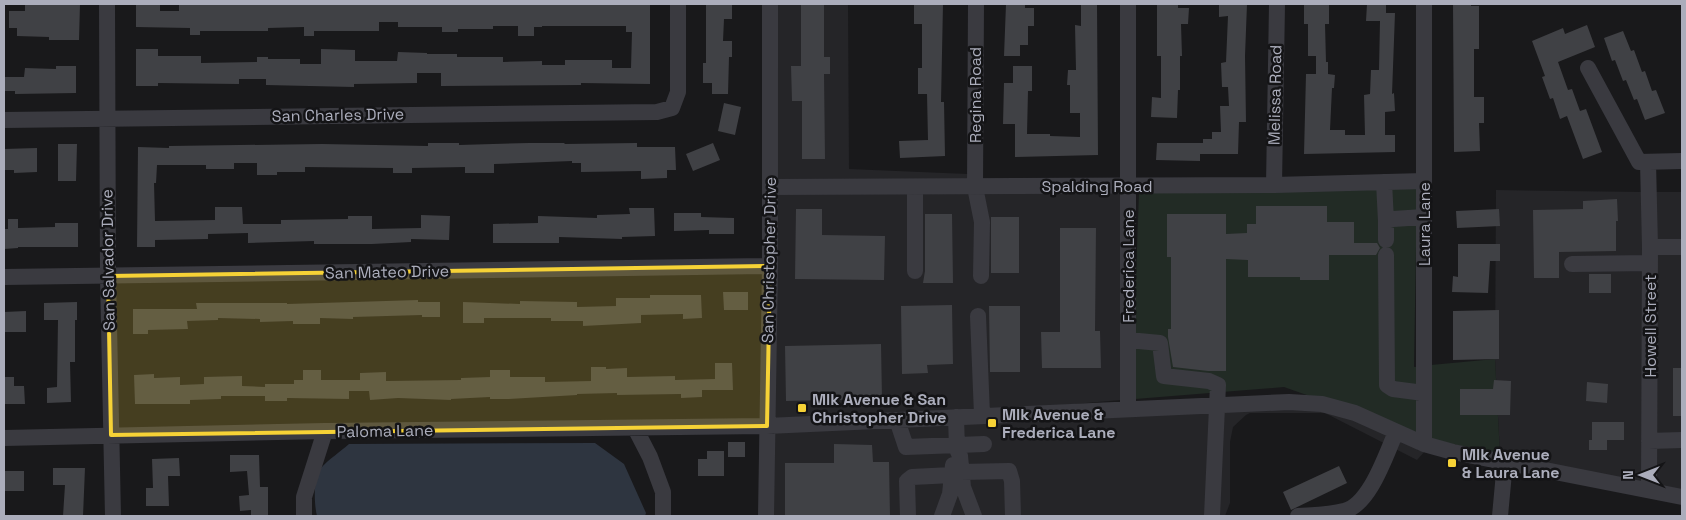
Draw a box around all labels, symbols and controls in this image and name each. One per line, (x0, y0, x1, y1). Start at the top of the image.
street label: Melissa Road (1264, 45, 1286, 145)
street label: Regina Road (965, 47, 986, 143)
street label: San Charles Drive (272, 103, 404, 127)
street label: Spalding Road (1042, 176, 1152, 197)
street label: San Christopher Drive (757, 177, 781, 343)
street label: Laura Lane (1414, 182, 1435, 266)
street label: San Salvador Drive (96, 189, 120, 331)
street label: Frederica Lane (1118, 209, 1139, 323)
street label: San Mateo Drive (325, 260, 449, 284)
street label: Howell Street (1640, 274, 1661, 378)
place label: Mlk Avenue & San Christopher Drive (812, 389, 947, 428)
marker: Mlk Avenue & San Christopher Drive (796, 402, 808, 414)
place label: Mlk Avenue & Frederica Lane (1002, 404, 1116, 443)
marker: Mlk Avenue & Frederica Lane (986, 417, 998, 429)
street label: Paloma Lane (336, 420, 434, 442)
place label: Mlk Avenue & Laura Lane (1462, 444, 1560, 483)
north arrow (1616, 450, 1666, 500)
marker: Mlk Avenue & Laura Lane (1446, 457, 1458, 469)
text: N (1619, 470, 1637, 480)

